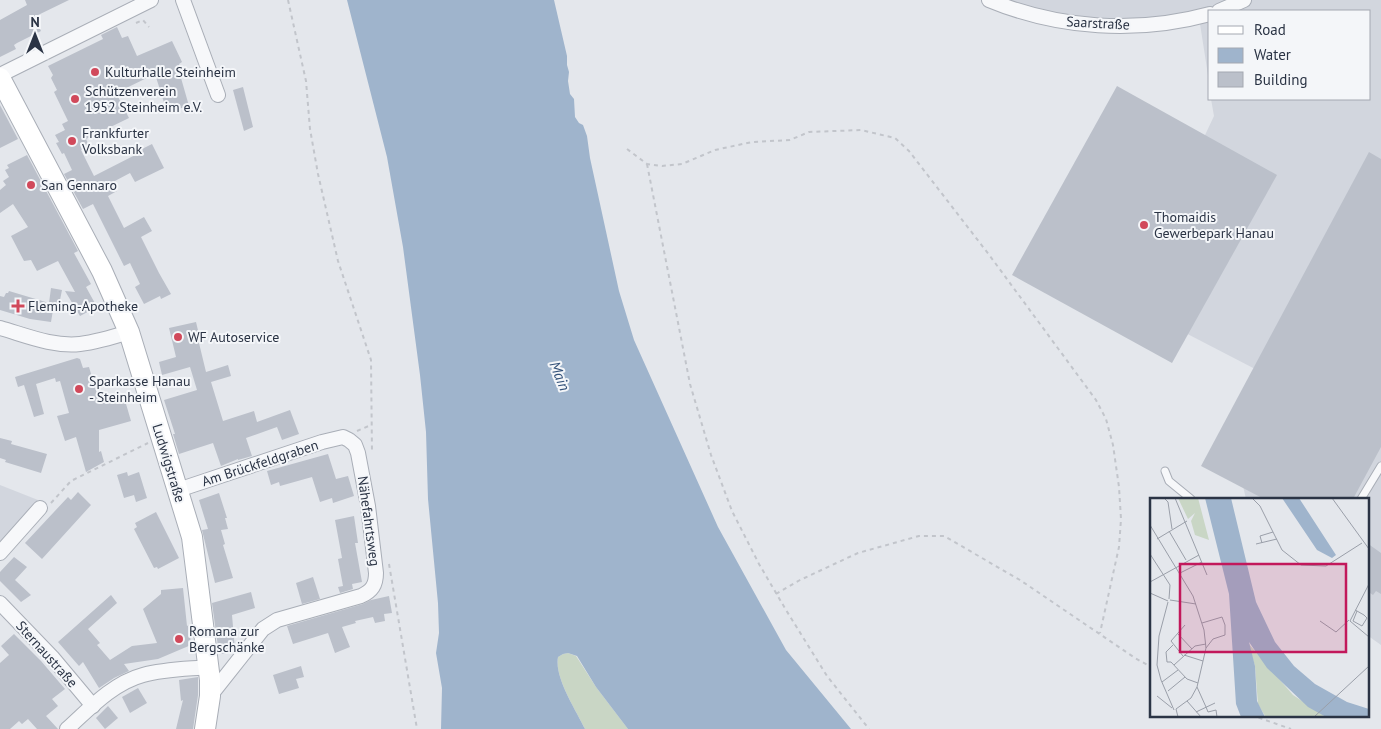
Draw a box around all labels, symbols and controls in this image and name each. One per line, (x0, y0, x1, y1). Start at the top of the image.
north arrow (10, 10, 60, 60)
legend (1208, 10, 1371, 100)
street label: Saarstraße (1066, 12, 1130, 34)
text: N (30, 13, 40, 31)
text: Road (1254, 20, 1286, 39)
text: Water (1254, 45, 1291, 64)
place label: Kulturhalle Steinheim (105, 63, 236, 81)
marker: Kulturhalle Steinheim (89, 66, 101, 78)
text: Building (1254, 70, 1308, 89)
place label: Schützenverein 1952 Steinheim e.V. (85, 82, 202, 116)
marker: Schützenverein 1952 Steinheim e.V. (69, 93, 81, 105)
place label: Frankfurter Volksbank (81, 124, 149, 158)
marker: Frankfurter Volksbank (66, 135, 78, 147)
place label: San Gennaro (41, 176, 117, 194)
marker: San Gennaro (25, 179, 37, 191)
place label: Thomaidis Gewerbepark Hanau (1154, 208, 1274, 242)
marker: Thomaidis Gewerbepark Hanau (1138, 219, 1150, 231)
place label: Fleming-Apotheke (28, 297, 138, 315)
marker: Fleming-Apotheke (12, 300, 24, 312)
place label: WF Autoservice (188, 328, 279, 346)
marker: WF Autoservice (172, 331, 184, 343)
water label: Main (546, 358, 575, 394)
place label: Sparkasse Hanau - Steinheim (89, 372, 191, 406)
marker: Sparkasse Hanau - Steinheim (73, 383, 85, 395)
street label: Ludwigstraße (149, 421, 189, 505)
street label: Am Brückfeldgraben (199, 436, 321, 490)
street label: Nähefahrtsweg (354, 475, 384, 567)
inset map (1150, 498, 1368, 716)
street label: Sternaustraße (12, 617, 82, 691)
place label: Romana zur Bergschänke (189, 622, 265, 656)
marker: Romana zur Bergschänke (173, 633, 185, 645)

